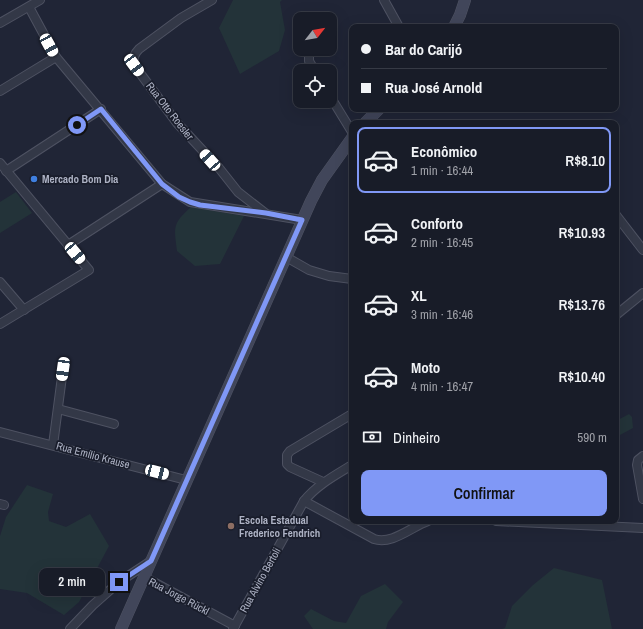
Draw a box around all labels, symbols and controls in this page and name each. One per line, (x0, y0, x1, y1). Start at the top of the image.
north arrow (293, 12, 337, 56)
map controls (293, 12, 337, 108)
car (38, 32, 60, 58)
text: Bar do Carijó (385, 39, 462, 60)
car (122, 52, 146, 78)
button: locate (293, 64, 337, 108)
text: Rua José Arnold (385, 77, 482, 98)
street label: Rua Otto Roesler (143, 79, 197, 143)
route start (68, 116, 86, 134)
text: Econômico (411, 141, 477, 162)
icon: car (363, 142, 399, 178)
car (198, 147, 222, 173)
text: R$8.10 (565, 150, 605, 171)
text: 1 min · 16:44 (411, 162, 473, 179)
place label: Mercado Bom Dia (42, 172, 118, 186)
marker: Mercado Bom Dia (29, 174, 39, 184)
text: Conforto (411, 213, 463, 234)
icon: car (363, 214, 399, 250)
text: R$10.93 (558, 222, 605, 243)
text: 2 min · 16:45 (411, 234, 473, 251)
car (63, 240, 87, 266)
text: XL (411, 285, 427, 306)
icon: car (363, 286, 399, 322)
text: R$13.76 (558, 294, 605, 315)
text: 3 min · 16:46 (411, 306, 473, 323)
car (55, 356, 71, 382)
text: Moto (411, 357, 440, 378)
icon: car (363, 358, 399, 394)
text: R$10.40 (558, 366, 605, 387)
text: 4 min · 16:47 (411, 378, 473, 395)
icon: cash (361, 426, 383, 448)
text: Dinheiro (393, 427, 440, 448)
text: 590 m (577, 429, 607, 446)
street label: Rua Emílio Krause (55, 438, 131, 472)
car (144, 463, 170, 481)
button: Confirmar (361, 470, 607, 516)
place label: Escola Estadual Frederico Fendrich (239, 513, 320, 540)
marker: Escola Estadual Frederico Fendrich (226, 521, 236, 531)
street label: Rua Alvino Bertoli (236, 545, 284, 615)
callout: 2 min (39, 568, 105, 596)
text: 2 min (58, 573, 86, 590)
route end (110, 573, 128, 591)
street label: Rua Jorge Rückl (146, 574, 212, 618)

